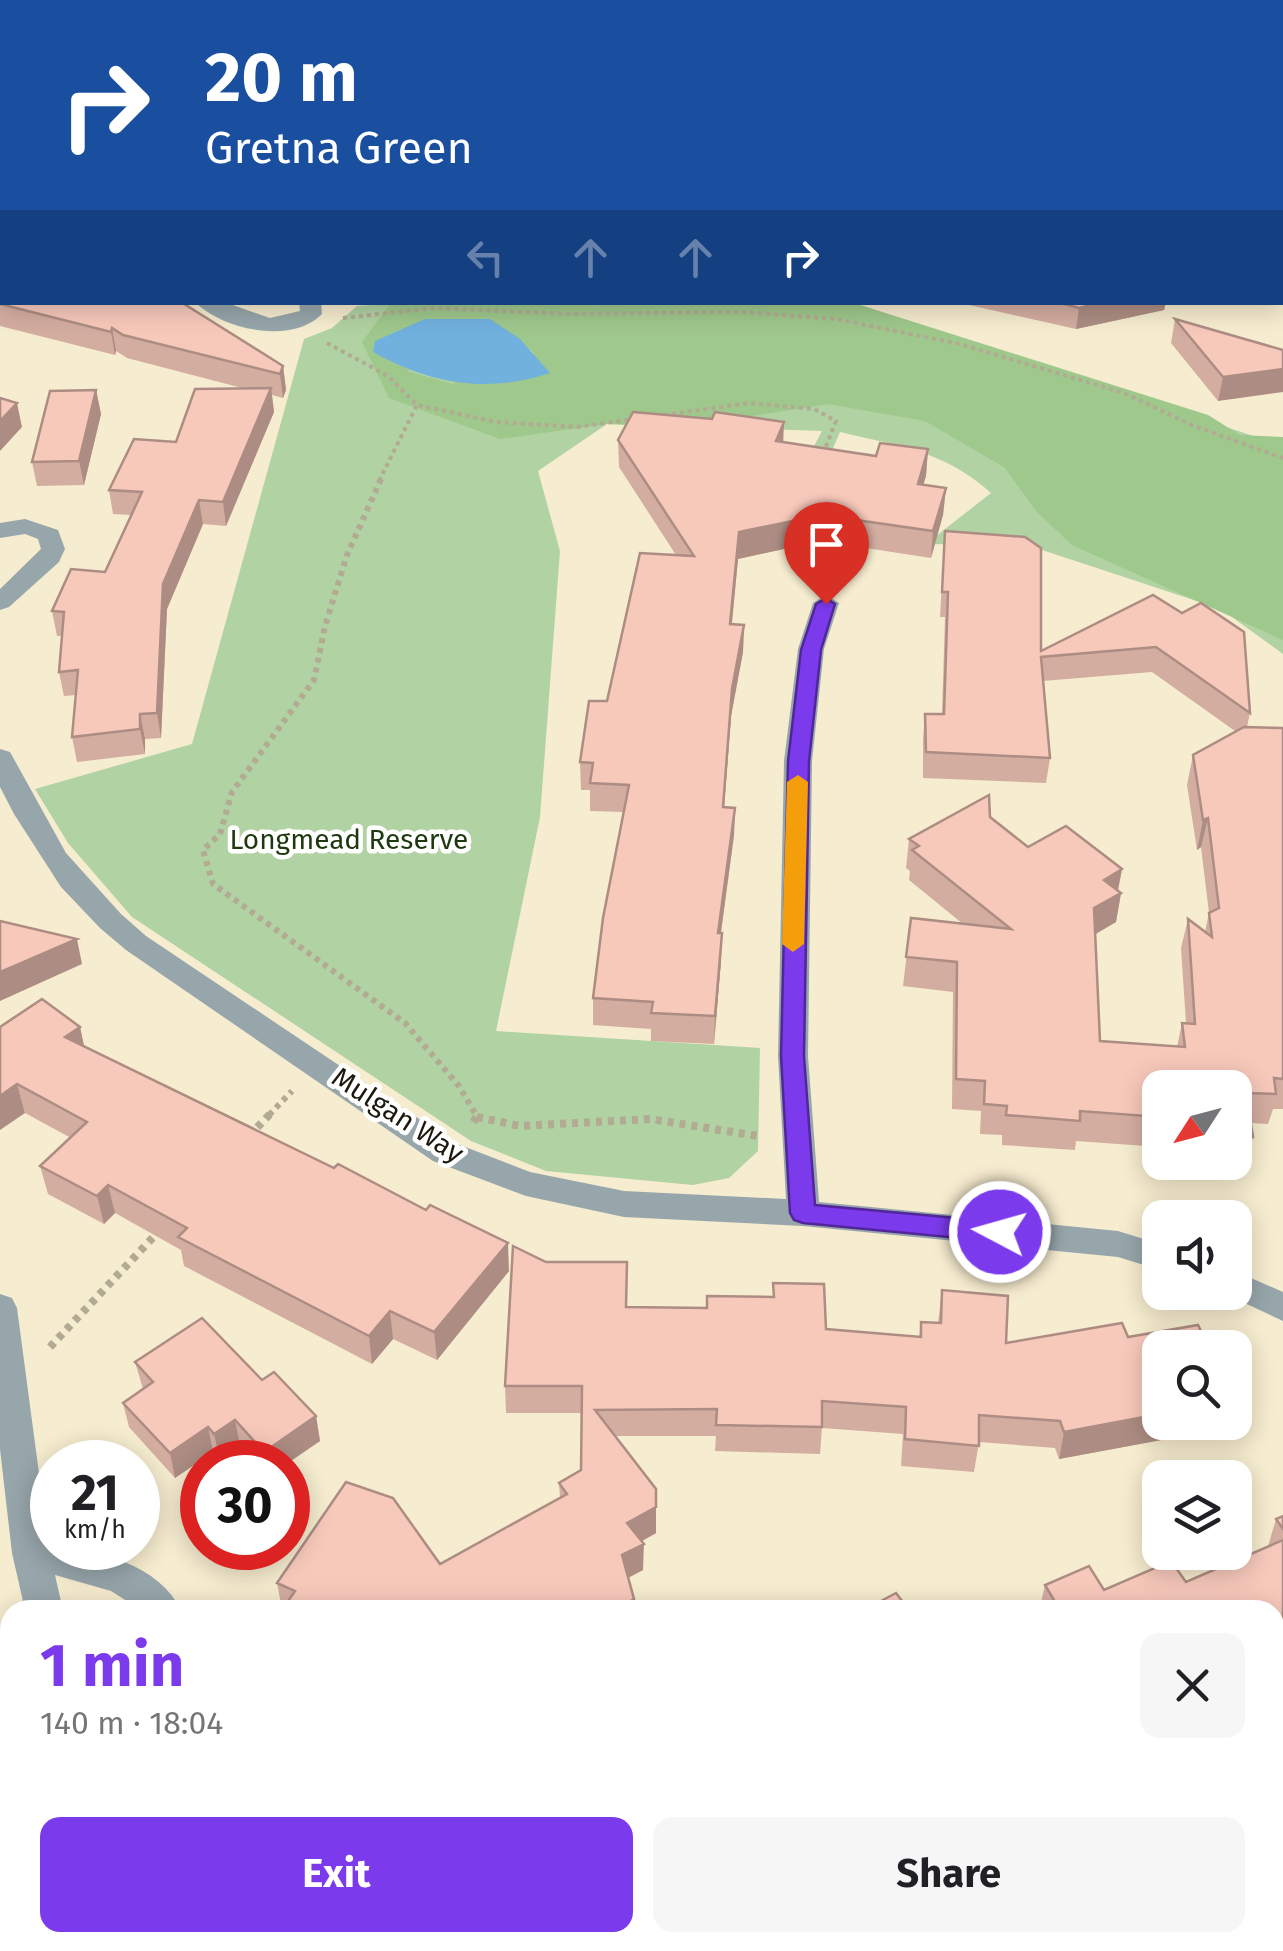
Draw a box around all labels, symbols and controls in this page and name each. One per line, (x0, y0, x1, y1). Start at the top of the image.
text: 20 m (205, 36, 358, 120)
icon: right (40, 40, 170, 170)
text: Gretna Green (205, 121, 473, 175)
icon: left (458, 230, 513, 285)
icon: ahead (563, 230, 618, 285)
icon: ahead (668, 230, 723, 285)
icon: right (773, 230, 828, 285)
pin (784, 502, 869, 605)
icon: arrive (799, 517, 854, 572)
park label: Longmead Reserve (230, 823, 468, 856)
street label: Mulgan Way (326, 1060, 470, 1170)
north arrow (1142, 1070, 1252, 1180)
map controls (1142, 1070, 1252, 1570)
position arrow (948, 1180, 1052, 1284)
button: sound (1142, 1200, 1252, 1310)
button: search (1142, 1330, 1252, 1440)
speed limit sign: 30 (180, 1440, 310, 1570)
button: layers (1142, 1460, 1252, 1570)
text: 21 (71, 1463, 119, 1523)
text: km/h (64, 1515, 126, 1545)
text: 1 min (40, 1630, 184, 1702)
button: close (1140, 1633, 1245, 1738)
text: 140 m · 18:04 (40, 1704, 223, 1742)
button: Exit (40, 1817, 633, 1932)
button: Share (653, 1817, 1245, 1932)

